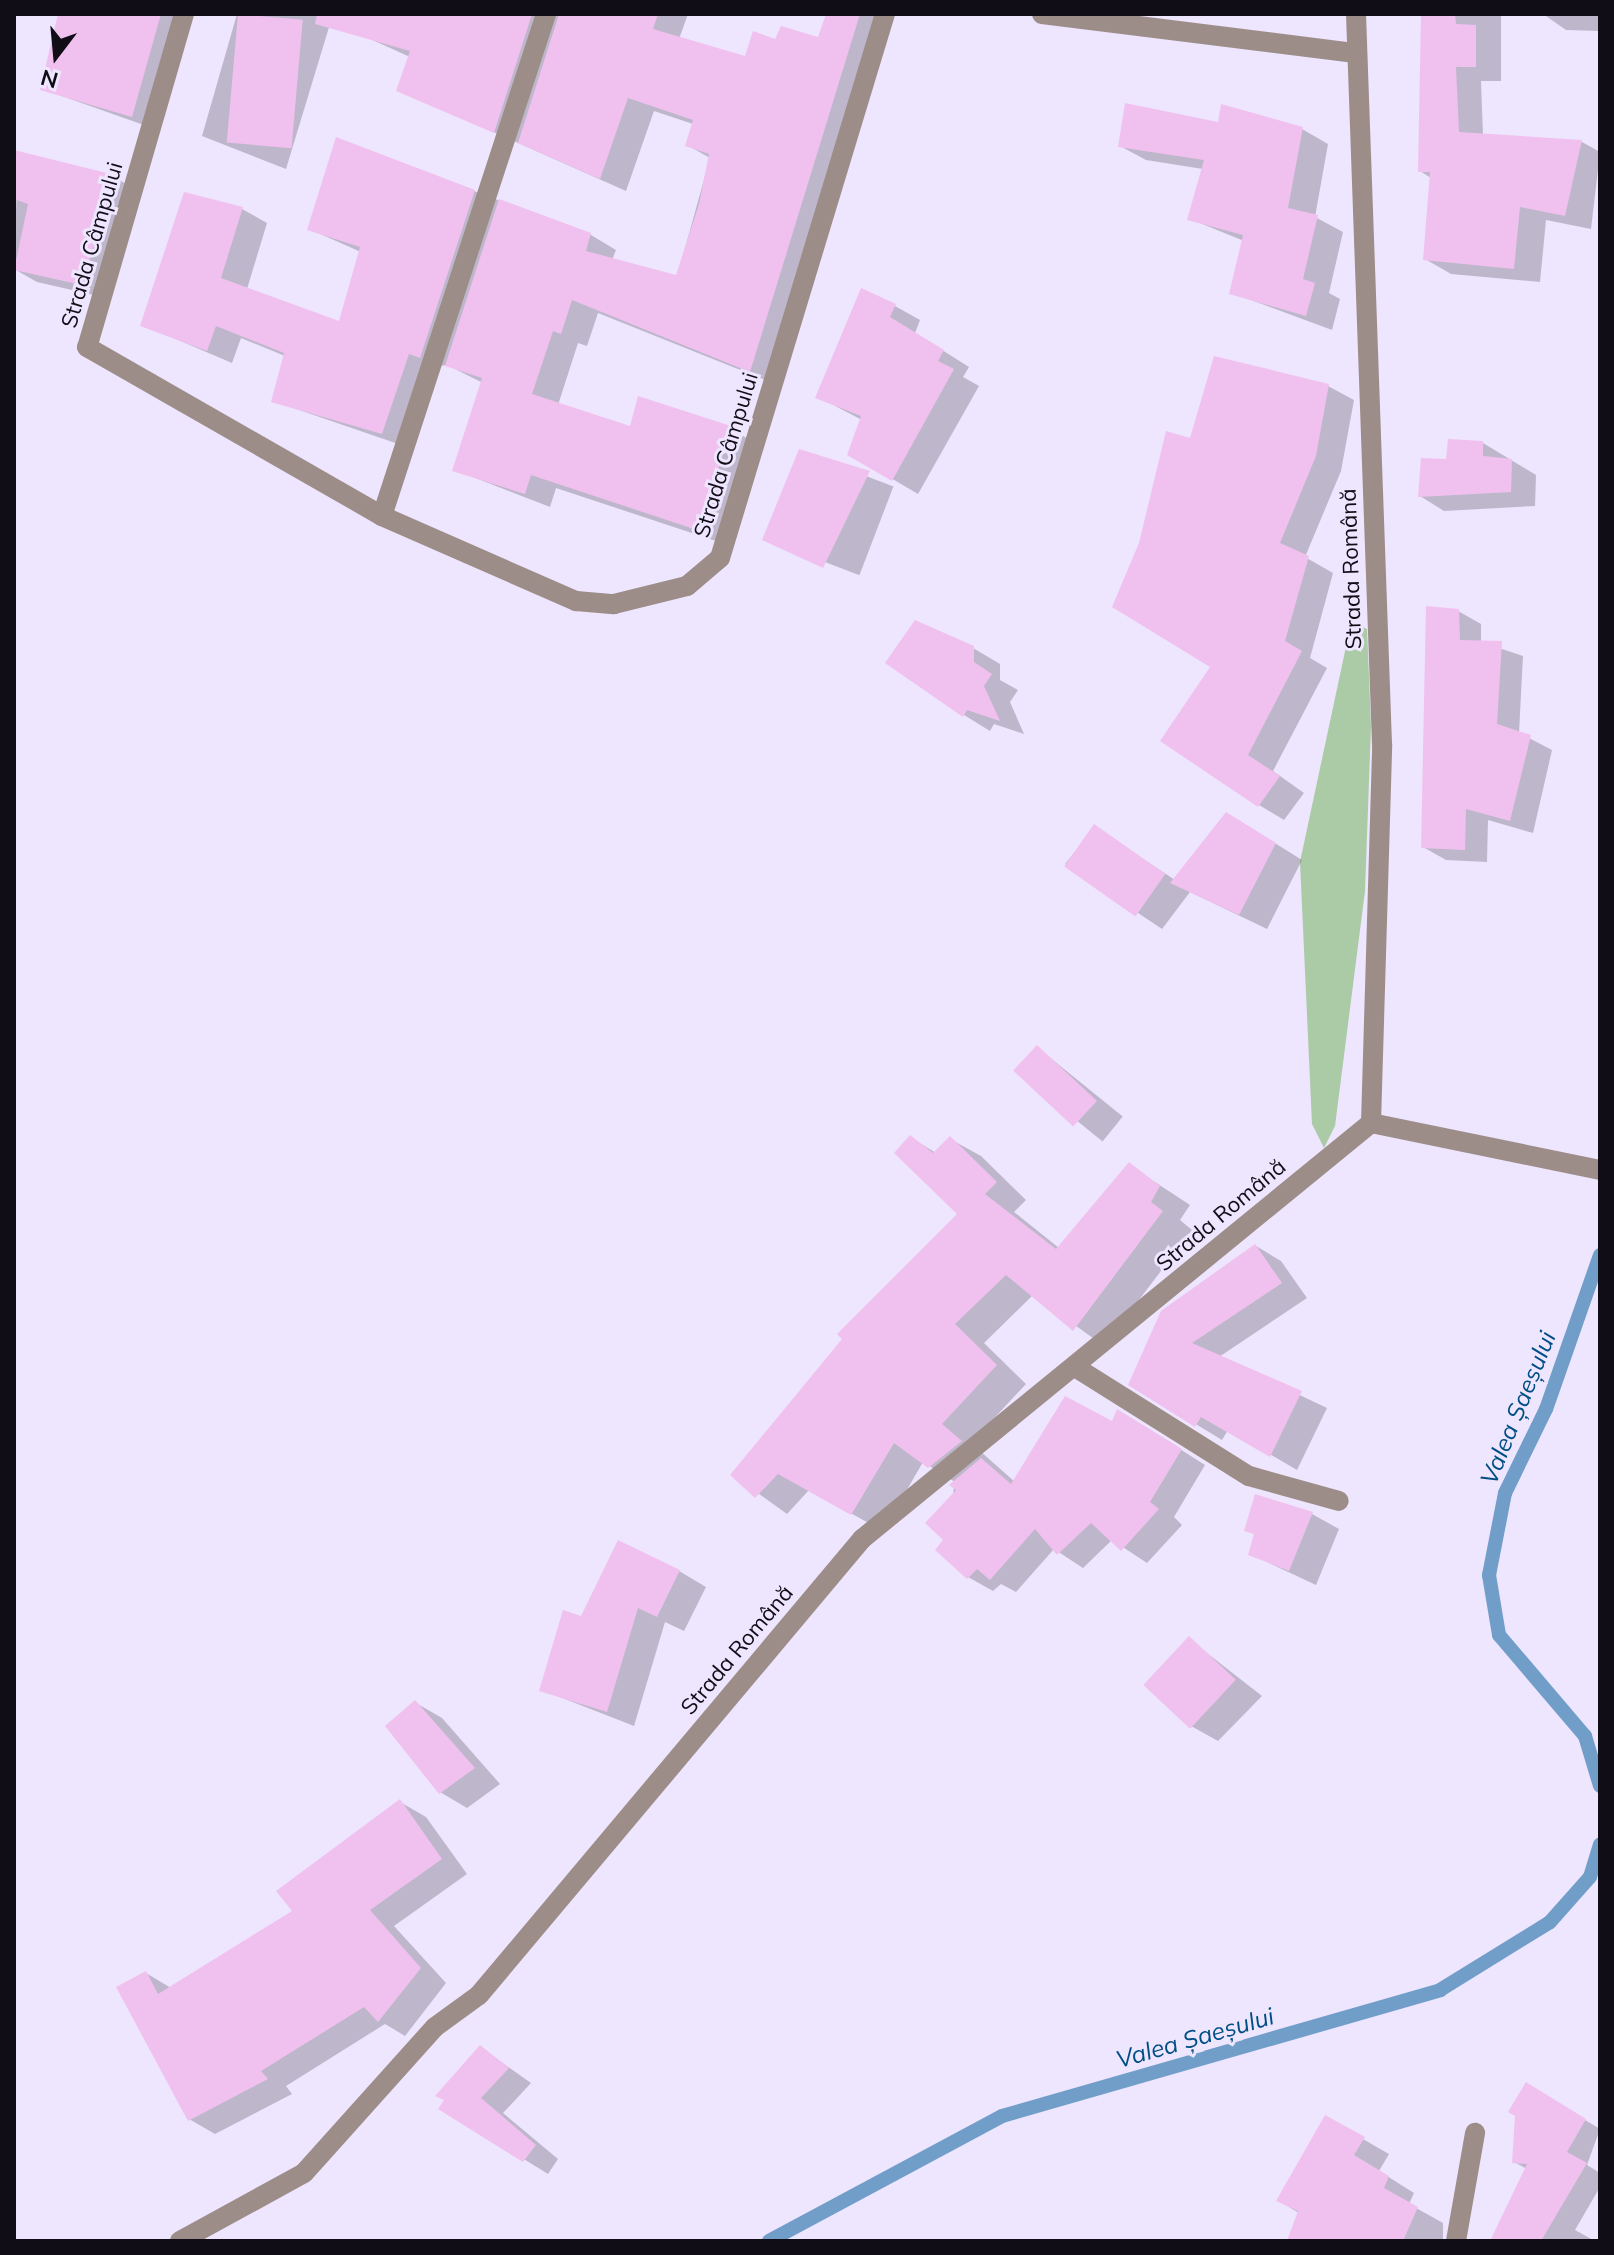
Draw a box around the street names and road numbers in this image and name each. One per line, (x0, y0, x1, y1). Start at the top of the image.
street label: Strada Câmpului (56, 159, 128, 331)
street label: Strada Câmpului (688, 369, 764, 541)
street label: Strada Română (1335, 488, 1367, 650)
street label: Strada Română (1151, 1153, 1291, 1277)
street label: Strada Română (675, 1580, 799, 1720)

